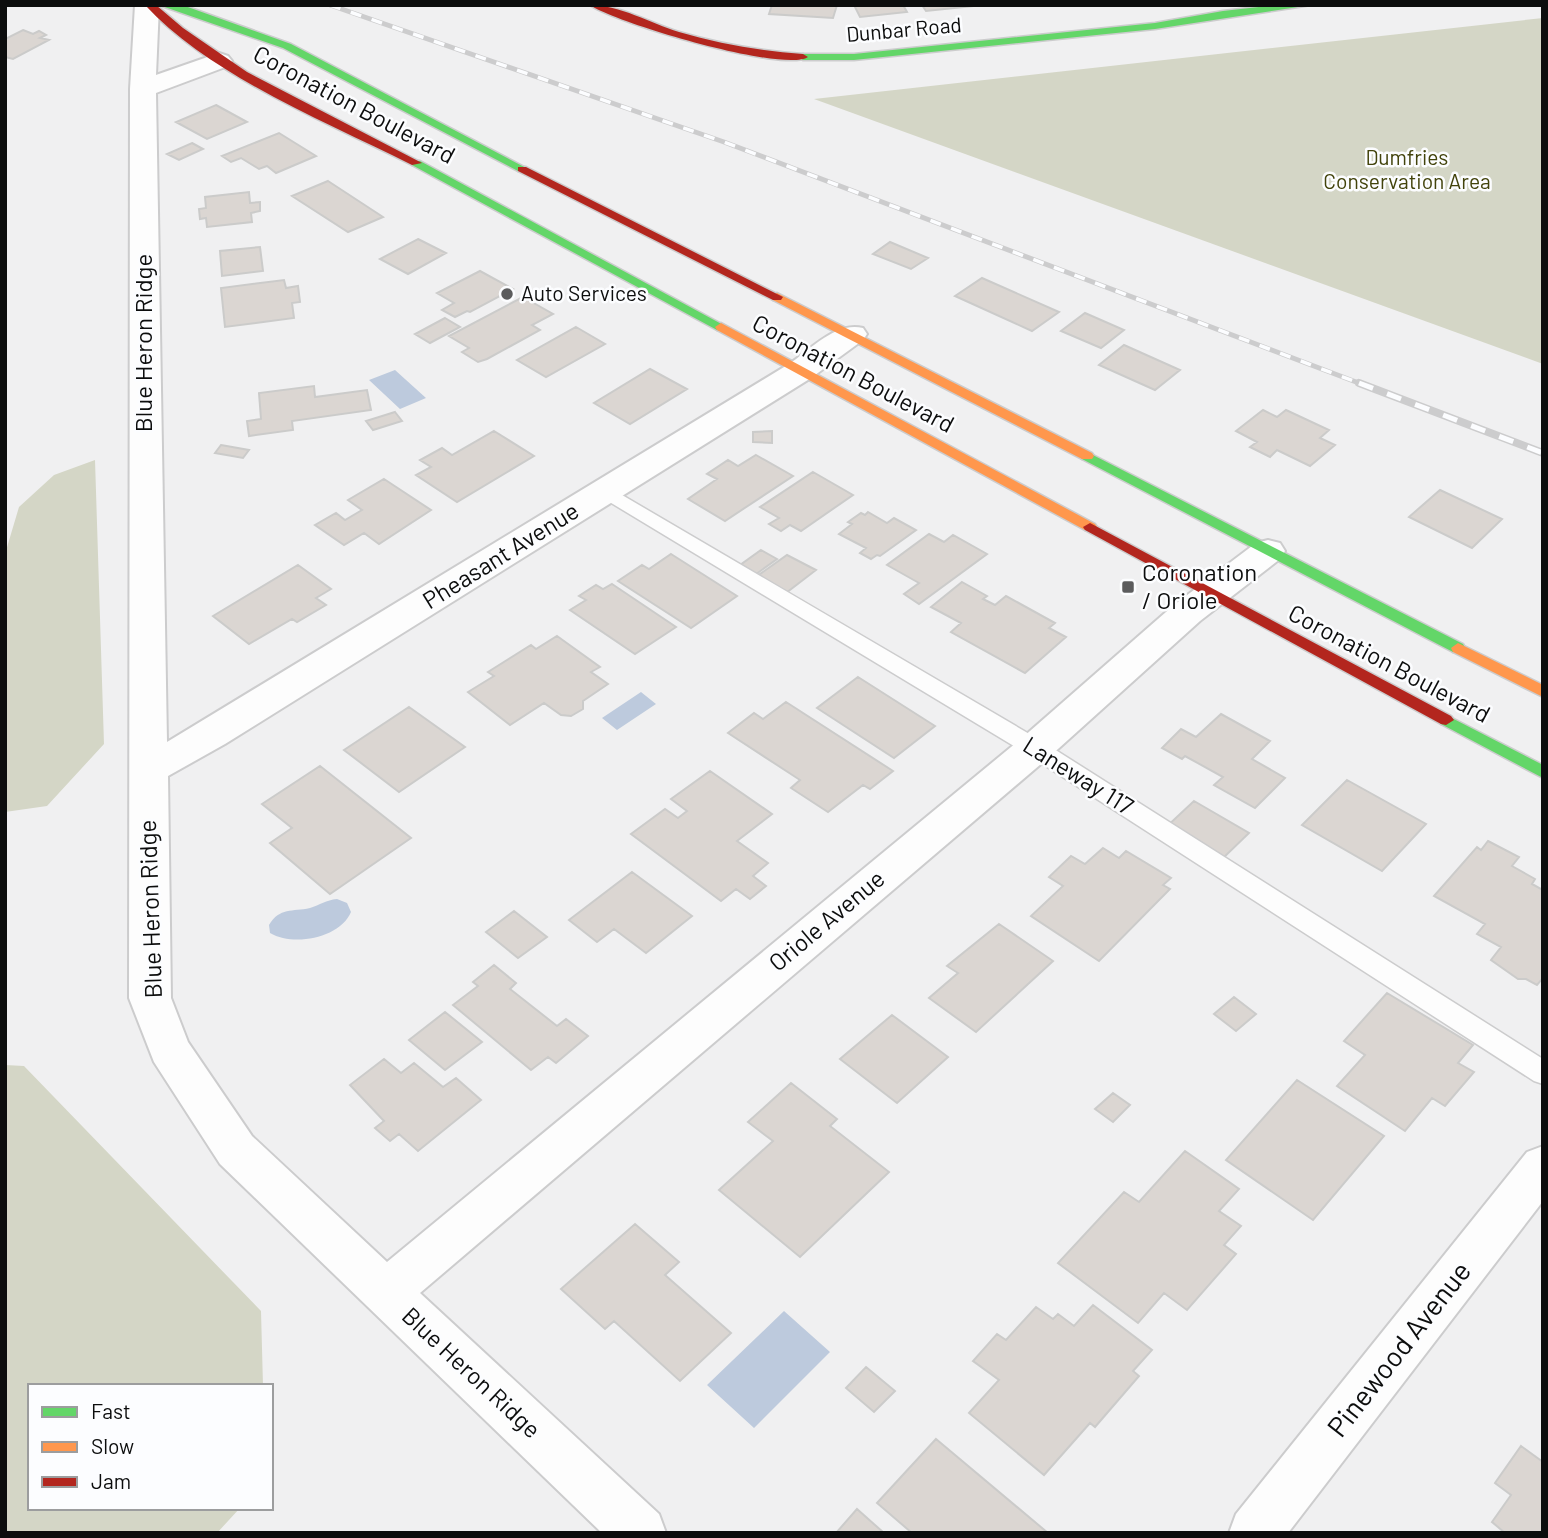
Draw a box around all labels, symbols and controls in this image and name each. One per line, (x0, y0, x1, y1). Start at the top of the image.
street label: Dunbar Road (845, 11, 963, 46)
street label: Coronation Boulevard (249, 38, 460, 169)
park label: Dumfries Conservation Area (1323, 144, 1491, 193)
street label: Blue Heron Ridge (128, 254, 157, 432)
place label: Auto Services (521, 280, 647, 305)
marker: Auto Services (499, 286, 515, 302)
street label: Coronation Boulevard (748, 307, 959, 438)
street label: Pheasant Avenue (417, 495, 584, 614)
place label: Coronation / Oriole (1142, 557, 1257, 614)
marker: Coronation / Oriole (1120, 579, 1136, 595)
street label: Coronation Boulevard (1284, 597, 1495, 728)
street label: Laneway 117 (1018, 729, 1139, 820)
street label: Blue Heron Ridge (132, 819, 167, 999)
street label: Oriole Avenue (762, 863, 890, 977)
street label: Pinewood Avenue (1319, 1254, 1477, 1443)
street label: Blue Heron Ridge (397, 1300, 547, 1443)
legend (28, 1384, 273, 1510)
text: Fast (91, 1398, 131, 1423)
text: Slow (91, 1433, 134, 1458)
text: Jam (91, 1468, 131, 1493)

